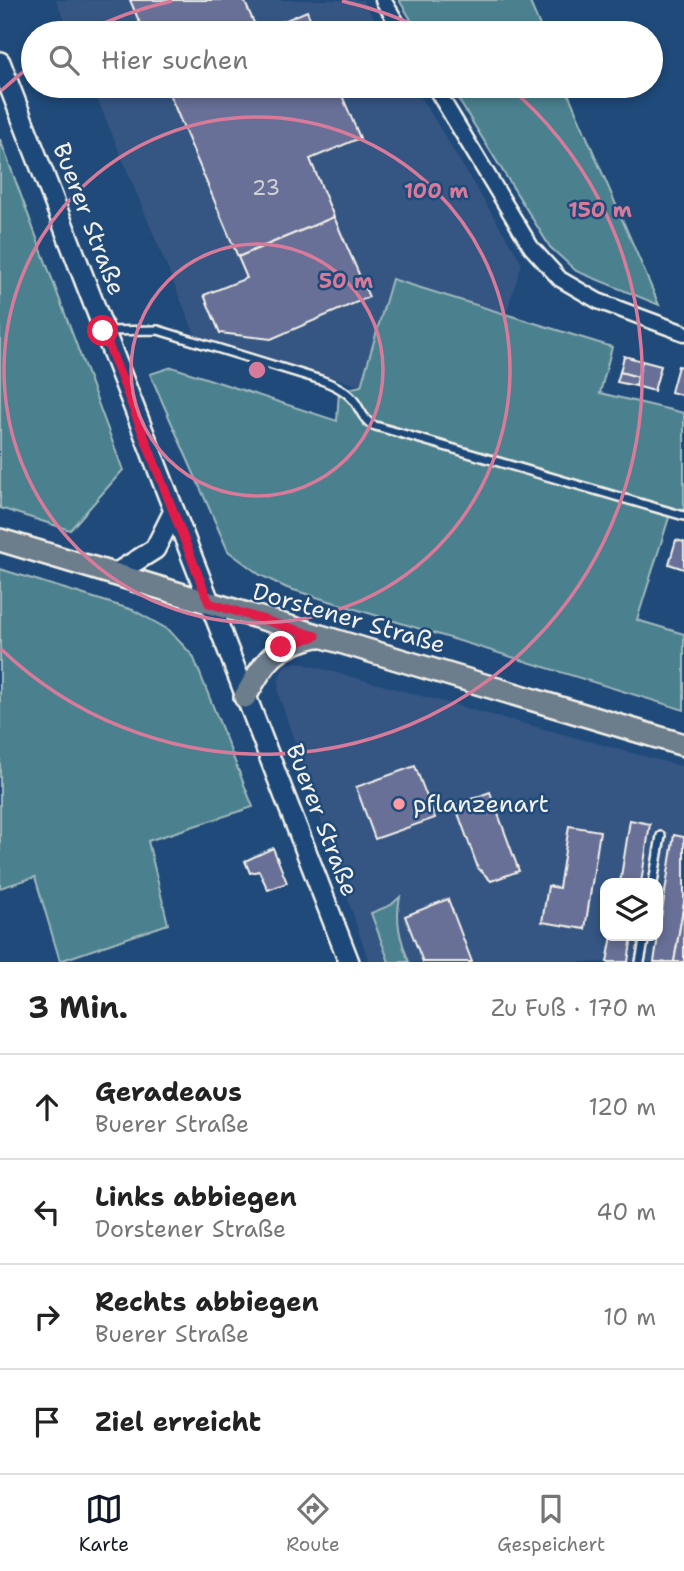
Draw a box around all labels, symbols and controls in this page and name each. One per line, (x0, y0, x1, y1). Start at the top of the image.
search box (21, 21, 663, 98)
icon: search (45, 41, 83, 79)
text: Hier suchen (101, 42, 248, 77)
street label: Buerer Straße (45, 138, 133, 300)
house number: 23 (252, 174, 280, 202)
text: 100 m (404, 177, 468, 205)
text: 150 m (568, 196, 632, 224)
text: 50 m (319, 267, 373, 295)
route start (87, 315, 118, 346)
centre of rings (245, 358, 269, 382)
street label: Dorstener Straße (249, 575, 449, 661)
route end (265, 631, 296, 662)
street label: Buerer Straße (278, 739, 366, 901)
place label: pflanzenart (413, 788, 549, 820)
marker: pflanzenart (391, 796, 407, 812)
map controls (600, 878, 663, 941)
button: layers (600, 878, 663, 941)
text: 3 Min. (28, 987, 128, 1028)
text: Zu Fuß · 170 m (491, 993, 656, 1023)
text: Geradeaus (95, 1074, 242, 1109)
icon: ahead (28, 1088, 66, 1126)
text: 120 m (588, 1092, 656, 1122)
text: Buerer Straße (95, 1109, 249, 1139)
text: Links abbiegen (95, 1179, 297, 1214)
icon: left (28, 1193, 66, 1231)
text: 40 m (596, 1197, 656, 1227)
text: Dorstener Straße (95, 1214, 286, 1244)
text: Rechts abbiegen (95, 1284, 319, 1319)
icon: right (28, 1298, 66, 1336)
text: 10 m (603, 1302, 656, 1332)
text: Buerer Straße (95, 1319, 249, 1349)
icon: arrive (28, 1403, 66, 1441)
text: Ziel erreicht (95, 1404, 261, 1439)
tab: Karte (79, 1490, 129, 1557)
tab: Route (286, 1490, 340, 1557)
tab: Gespeichert (497, 1490, 605, 1557)

